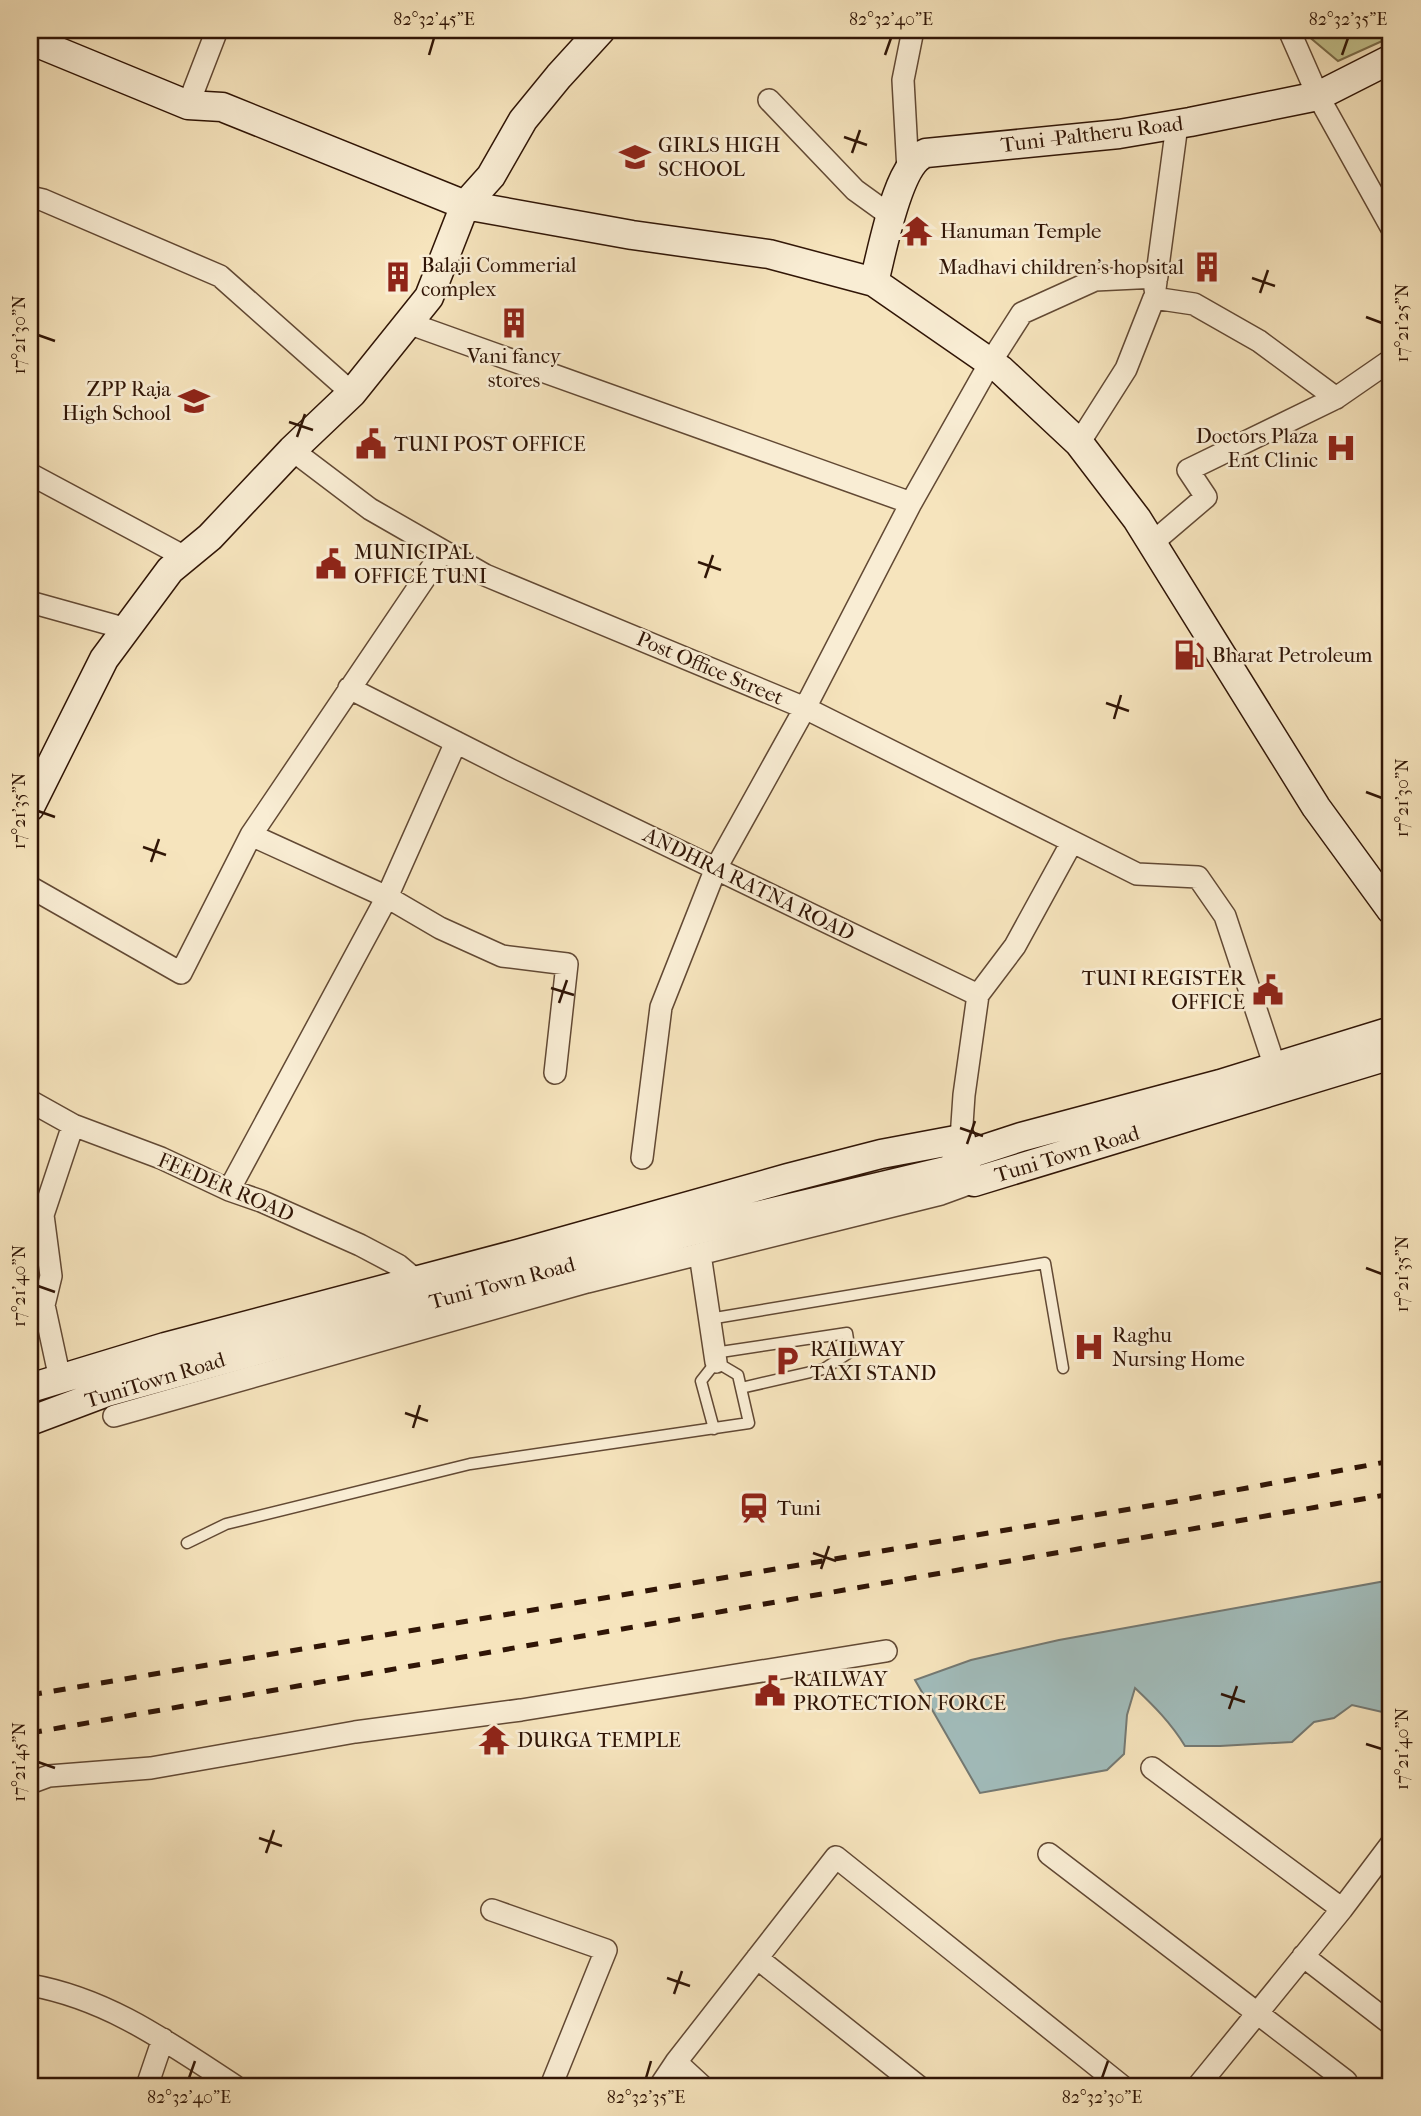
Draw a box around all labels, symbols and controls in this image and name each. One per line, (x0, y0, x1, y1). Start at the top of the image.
text: 82°32'45"E (393, 9, 475, 30)
text: 82°32'40"E (849, 9, 933, 30)
text: 82°32'35"E (1309, 9, 1387, 30)
street label: Tuni -Paltheru Road (999, 111, 1185, 157)
place label: GIRLS HIGH SCHOOL (658, 133, 781, 181)
school or university icon: GIRLS HIGH SCHOOL (618, 140, 652, 174)
temple icon: Hanuman Temple (900, 214, 934, 248)
place label: Hanuman Temple (940, 219, 1102, 243)
building icon: Madhavi children's hopsital (1190, 250, 1224, 284)
place label: Balaji Commerial complex (421, 253, 577, 301)
place label: Madhavi children's hopsital (939, 255, 1184, 279)
building icon: Balaji Commerial complex (381, 260, 415, 294)
text: 17°21'25"N (1392, 283, 1413, 362)
text: 17°21'30"N (9, 295, 30, 375)
building icon: Vani fancy stores (497, 306, 531, 340)
place label: Vani fancy stores (466, 344, 562, 392)
place label: ZPP Raja High School (62, 377, 171, 425)
school or university icon: ZPP Raja High School (177, 384, 211, 418)
place label: Doctors Plaza Ent Clinic (1196, 424, 1318, 472)
public building icon: TUNI POST OFFICE (354, 427, 388, 461)
hospital icon: Doctors Plaza Ent Clinic (1324, 431, 1358, 465)
place label: TUNI POST OFFICE (394, 432, 586, 456)
place label: MUNICIPAL OFFICE TUNI (354, 540, 487, 588)
public building icon: MUNICIPAL OFFICE TUNI (314, 547, 348, 581)
street label: Post Office Street (633, 626, 787, 710)
fuel station icon: Bharat Petroleum (1172, 638, 1206, 672)
place label: Bharat Petroleum (1212, 643, 1373, 667)
text: 17°21'30"N (1392, 758, 1413, 838)
text: 17°21'35"N (9, 772, 30, 850)
street label: ANDHRA RATNA ROAD (639, 822, 858, 946)
place label: TUNI REGISTER OFFICE (1082, 966, 1246, 1014)
public building icon: TUNI REGISTER OFFICE (1251, 973, 1285, 1007)
street label: Tuni Town Road (992, 1120, 1143, 1187)
street label: FEEDER ROAD (154, 1147, 298, 1227)
text: 17°21'35"N (1392, 1235, 1413, 1313)
text: 17°21'40"N (9, 1244, 30, 1327)
street label: Tuni Town Road (426, 1252, 578, 1314)
place label: Raghu Nursing Home (1112, 1323, 1245, 1371)
hospital icon: Raghu Nursing Home (1072, 1330, 1106, 1364)
place label: RAILWAY TAXI STAND (810, 1337, 936, 1385)
parking icon: RAILWAY TAXI STAND (770, 1344, 804, 1378)
street label: TuniTown Road (82, 1347, 229, 1413)
station icon: Tuni (737, 1491, 771, 1525)
place label: Tuni (777, 1496, 821, 1520)
place label: RAILWAY PROTECTION FORCE (793, 1667, 1006, 1715)
public building icon: RAILWAY PROTECTION FORCE (753, 1674, 787, 1708)
text: 17°21'40"N (1392, 1707, 1413, 1790)
text: 17°21'45"N (9, 1722, 30, 1802)
temple icon: DURGA TEMPLE (477, 1723, 511, 1757)
place label: DURGA TEMPLE (517, 1728, 681, 1752)
text: 82°32'40"E (147, 2087, 231, 2108)
text: 82°32'35"E (607, 2087, 685, 2108)
text: 82°32'30"E (1062, 2087, 1142, 2108)

